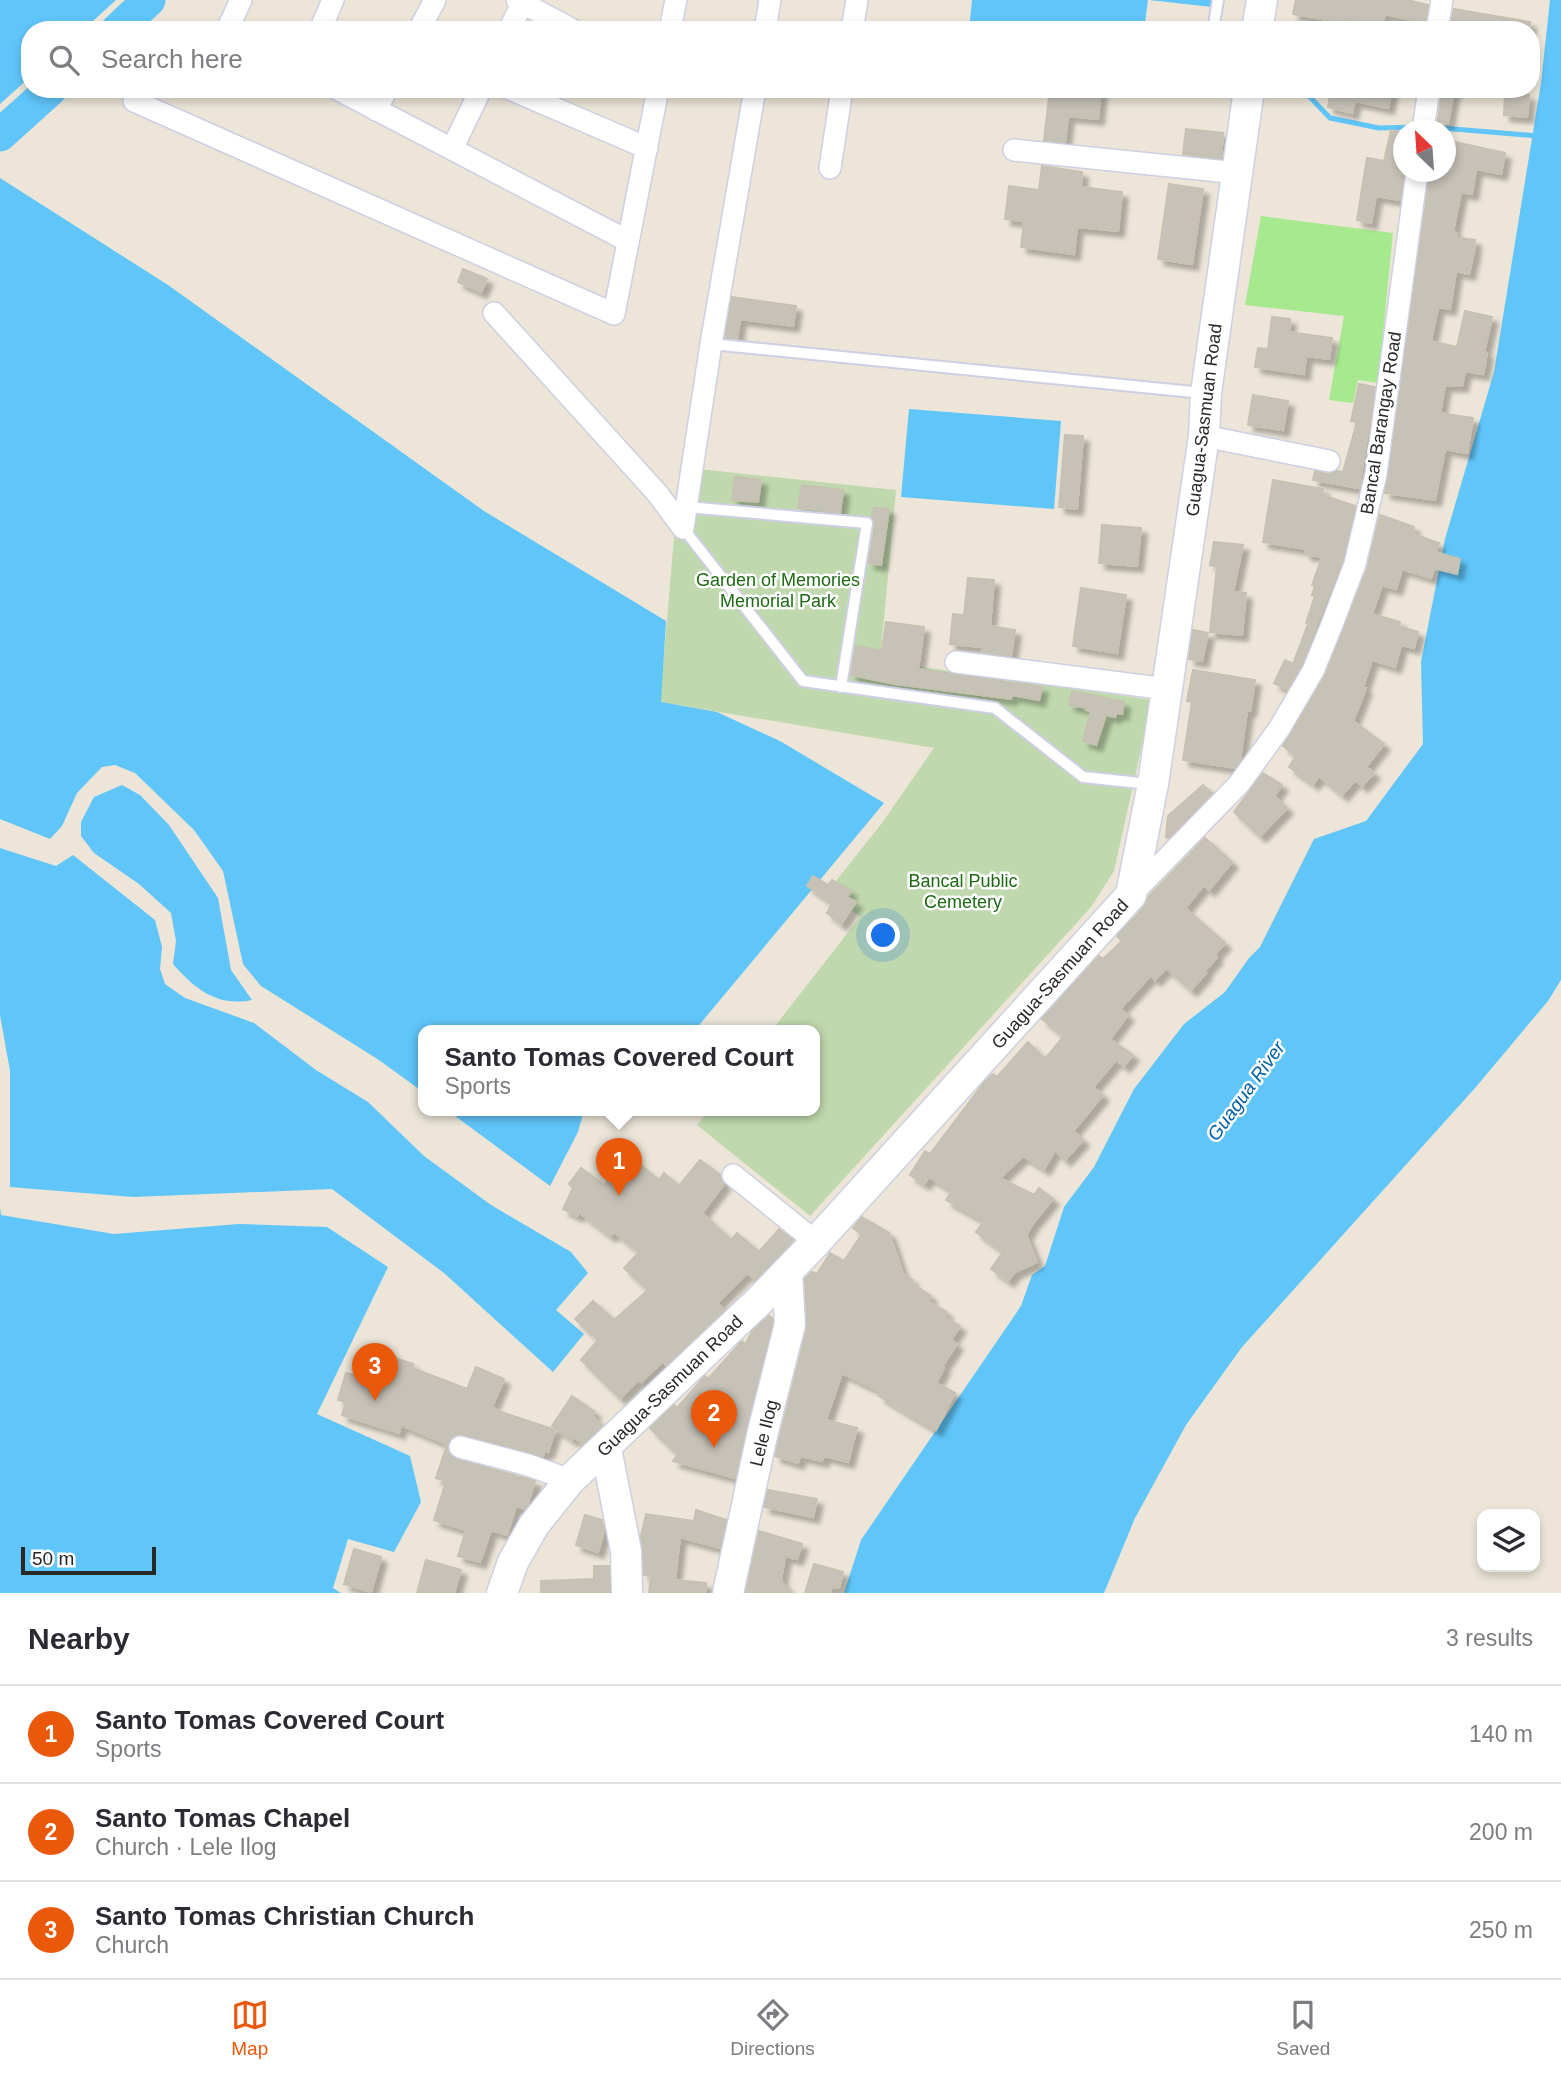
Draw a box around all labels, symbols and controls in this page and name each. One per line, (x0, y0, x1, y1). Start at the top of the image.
search box (21, 21, 1540, 98)
icon: search (45, 41, 83, 79)
text: Search here (101, 44, 243, 74)
north arrow (1393, 119, 1456, 182)
street label: Guagua-Sasmuan Road (1182, 322, 1226, 518)
street label: Bancal Barangay Road (1357, 330, 1405, 516)
park label: Garden of Memories Memorial Park (696, 570, 860, 611)
park label: Bancal Public Cemetery (908, 871, 1018, 912)
street label: Guagua-Sasmuan Road (988, 895, 1132, 1053)
your location (866, 918, 900, 952)
popup (418, 1025, 820, 1116)
water label: Guagua River (1203, 1037, 1289, 1145)
text: Santo Tomas Covered Court (444, 1042, 794, 1072)
text: Sports (444, 1073, 511, 1099)
pin: 1 (596, 1138, 642, 1196)
street label: Guagua-Sasmuan Road (593, 1311, 747, 1461)
pin: 3 (352, 1343, 398, 1401)
pin: 2 (691, 1390, 737, 1448)
street label: Lele Ilog (746, 1398, 782, 1468)
map controls (1477, 1509, 1540, 1572)
button: layers (1477, 1509, 1540, 1572)
scale bar (21, 1544, 156, 1576)
text: 50 m (32, 1548, 74, 1569)
text: Nearby (28, 1622, 130, 1655)
text: 3 results (1446, 1625, 1533, 1651)
text: Santo Tomas Covered Court (95, 1705, 444, 1735)
text: 1 (45, 1721, 57, 1747)
text: 140 m (1469, 1721, 1533, 1747)
text: Sports (95, 1736, 161, 1762)
text: Santo Tomas Chapel (95, 1803, 350, 1833)
text: 2 (45, 1819, 57, 1845)
text: 200 m (1469, 1819, 1533, 1845)
text: Church · Lele Ilog (95, 1834, 277, 1860)
text: Santo Tomas Christian Church (95, 1901, 474, 1931)
text: 3 (45, 1917, 57, 1943)
text: 250 m (1469, 1917, 1533, 1943)
text: Church (95, 1932, 169, 1958)
tab: Map (231, 1996, 269, 2060)
tab: Directions (730, 1996, 815, 2060)
tab: Saved (1276, 1996, 1330, 2060)

